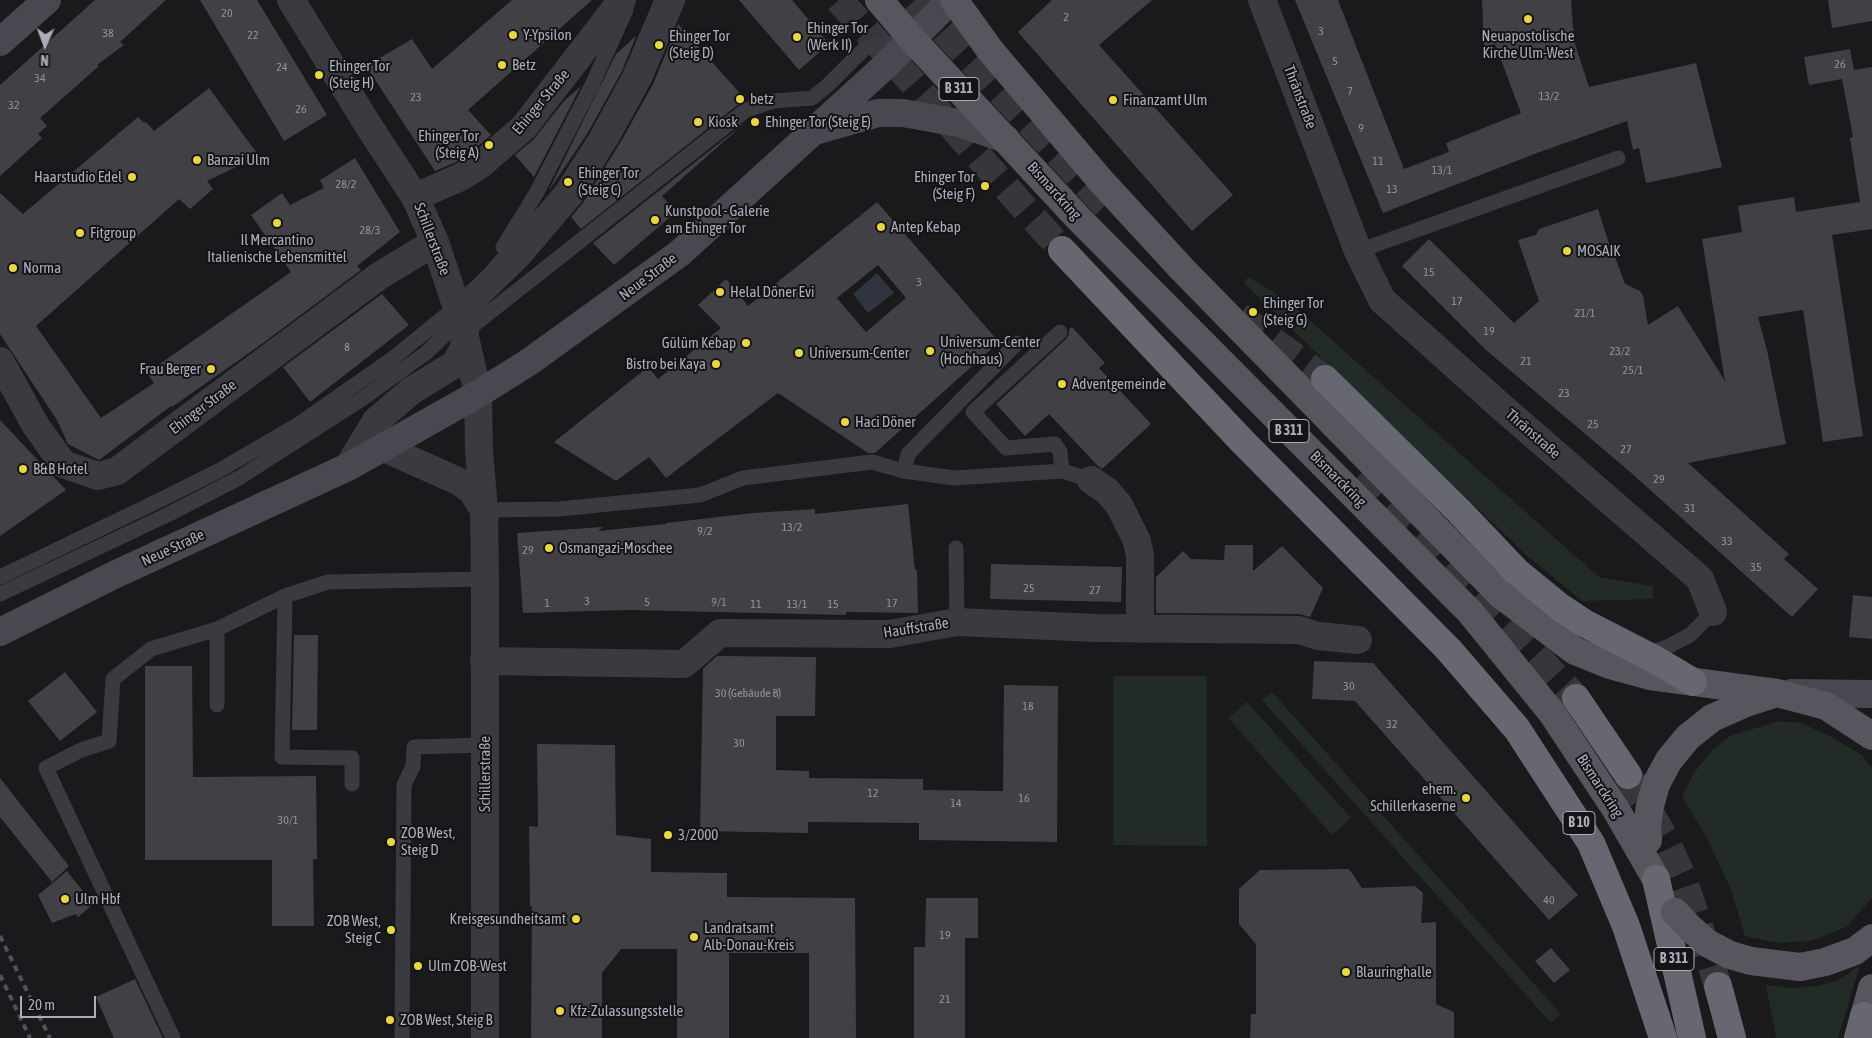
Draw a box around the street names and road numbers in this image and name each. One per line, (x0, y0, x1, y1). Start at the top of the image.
street label: Thränstraße (1280, 63, 1320, 131)
street label: Ehinger Straße (509, 66, 573, 138)
road number: B 311 (939, 78, 979, 100)
street label: Bismarckring (1023, 158, 1085, 224)
street label: Schillerstraße (410, 200, 454, 278)
street label: Neue Straße (616, 250, 680, 304)
street label: Ehinger Straße (166, 376, 240, 438)
street label: Thränstraße (1502, 405, 1564, 463)
road number: B 311 (1269, 420, 1309, 442)
street label: Bismarckring (1306, 447, 1370, 511)
street label: Neue Straße (139, 526, 207, 570)
street label: Hauffstraße (882, 614, 950, 642)
street label: Schillerstraße (476, 736, 494, 812)
street label: Bismarckring (1573, 751, 1627, 821)
road number: B 10 (1563, 811, 1595, 834)
road number: B 311 (1654, 948, 1694, 971)

